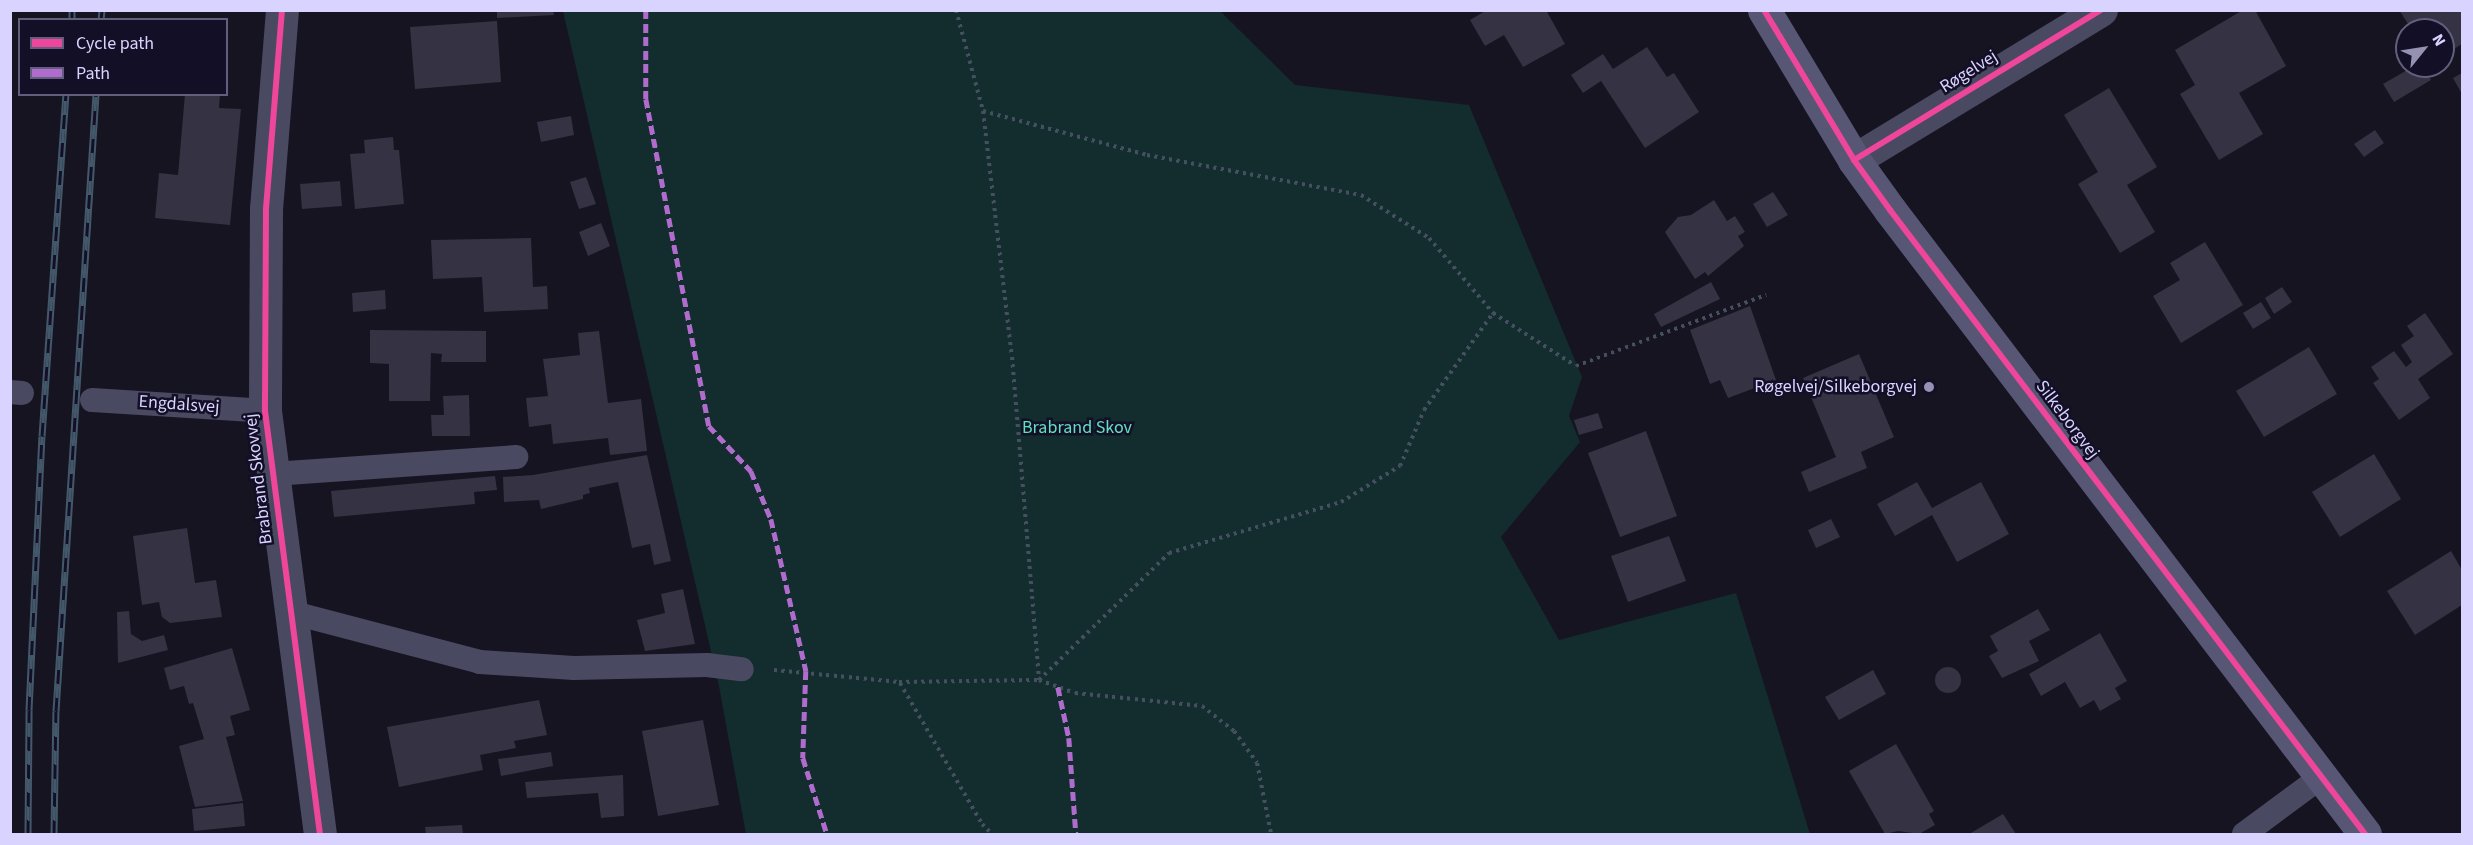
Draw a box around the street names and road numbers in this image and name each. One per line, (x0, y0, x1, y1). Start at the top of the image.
street label: Røgelvej (1936, 46, 2002, 98)
street label: Silkeborgvej (2030, 377, 2104, 463)
street label: Engdalsvej (138, 391, 220, 419)
street label: Brabrand Skovvej (240, 412, 278, 546)

